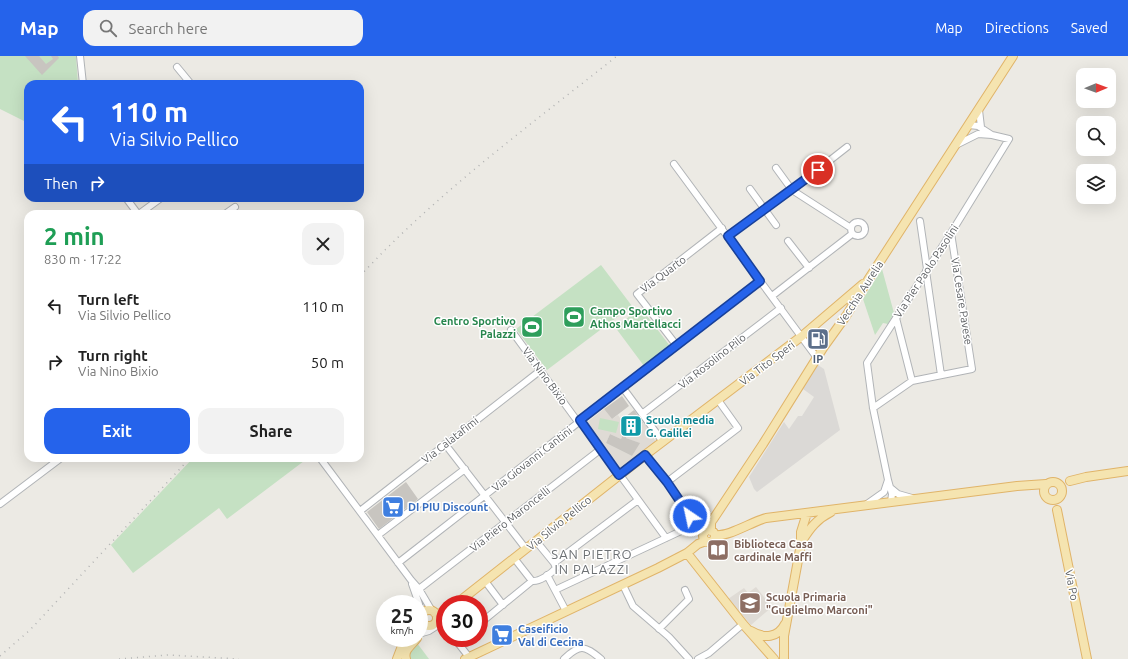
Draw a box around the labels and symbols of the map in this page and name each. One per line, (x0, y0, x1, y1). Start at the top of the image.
north arrow (1076, 68, 1116, 108)
pin (801, 153, 835, 187)
street label: Via Pier Paolo Pasolini (891, 222, 961, 320)
street label: Via Quarto (638, 253, 688, 295)
street label: Via Cesare Pavese (949, 256, 975, 346)
street label: Vecchia Aurelia (835, 258, 885, 328)
sports icon: Campo Sportivo Athos Martellacci (561, 304, 587, 330)
place label: Campo Sportivo Athos Martellacci (590, 305, 681, 330)
sports icon: Centro Sportivo Palazzi (519, 314, 545, 340)
place label: Centro Sportivo Palazzi (434, 315, 516, 340)
fuel station icon: IP (805, 326, 831, 352)
street label: Via Rosolino Pilo (676, 331, 748, 391)
street label: Via Tito Speri (737, 338, 797, 388)
street label: Via Nino Bixio (520, 345, 570, 407)
place label: IP (813, 353, 823, 365)
building icon: Scuola media G. Galilei (618, 413, 644, 439)
street label: Via Calatafimi (419, 414, 481, 466)
place label: Scuola media G. Galilei (646, 414, 714, 439)
street label: Via Giovanni Cantini (490, 424, 574, 494)
street label: Via Piero Maroncelli (468, 484, 552, 554)
supermarket icon: DI PIU Discount (380, 494, 406, 520)
street label: Via Silvio Pellico (525, 494, 593, 552)
position arrow (669, 495, 711, 537)
place label: DI PIU Discount (408, 501, 488, 513)
library icon: Biblioteca Casa cardinale Maffi (705, 537, 731, 563)
place label: Biblioteca Casa cardinale Maffi (734, 538, 813, 563)
district label: SAN PIETRO IN PALAZZI (551, 547, 633, 576)
street label: Via Po (1063, 569, 1081, 601)
school or university icon: Scuola Primaria "Guglielmo Marconi" (737, 590, 763, 616)
place label: Scuola Primaria "Guglielmo Marconi" (766, 591, 873, 616)
speed limit sign: 30 (436, 595, 488, 647)
supermarket icon: Caseificio Val di Cecina (489, 622, 515, 648)
place label: Caseificio Val di Cecina (518, 623, 584, 648)

